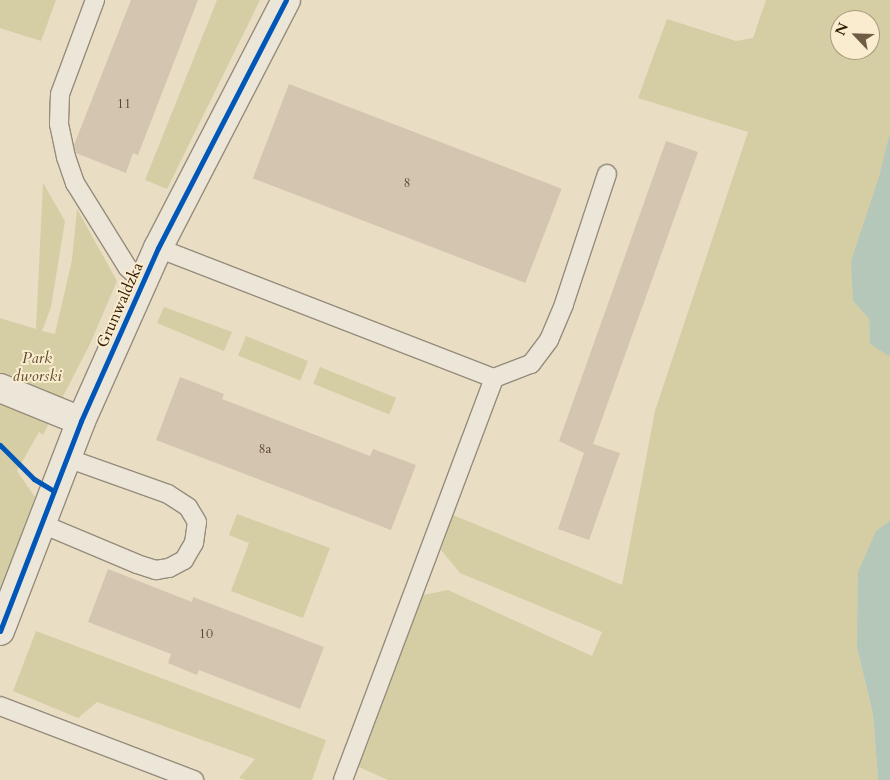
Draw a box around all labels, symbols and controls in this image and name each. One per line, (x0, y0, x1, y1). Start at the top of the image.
north arrow (830, 10, 880, 60)
text: N (831, 20, 853, 39)
house number: 11 (117, 96, 131, 112)
house number: 8 (403, 175, 411, 191)
street label: Grunwaldzka (93, 259, 147, 351)
park label: Park dworski (12, 348, 62, 386)
house number: 8a (258, 441, 272, 457)
house number: 10 (199, 626, 213, 642)

